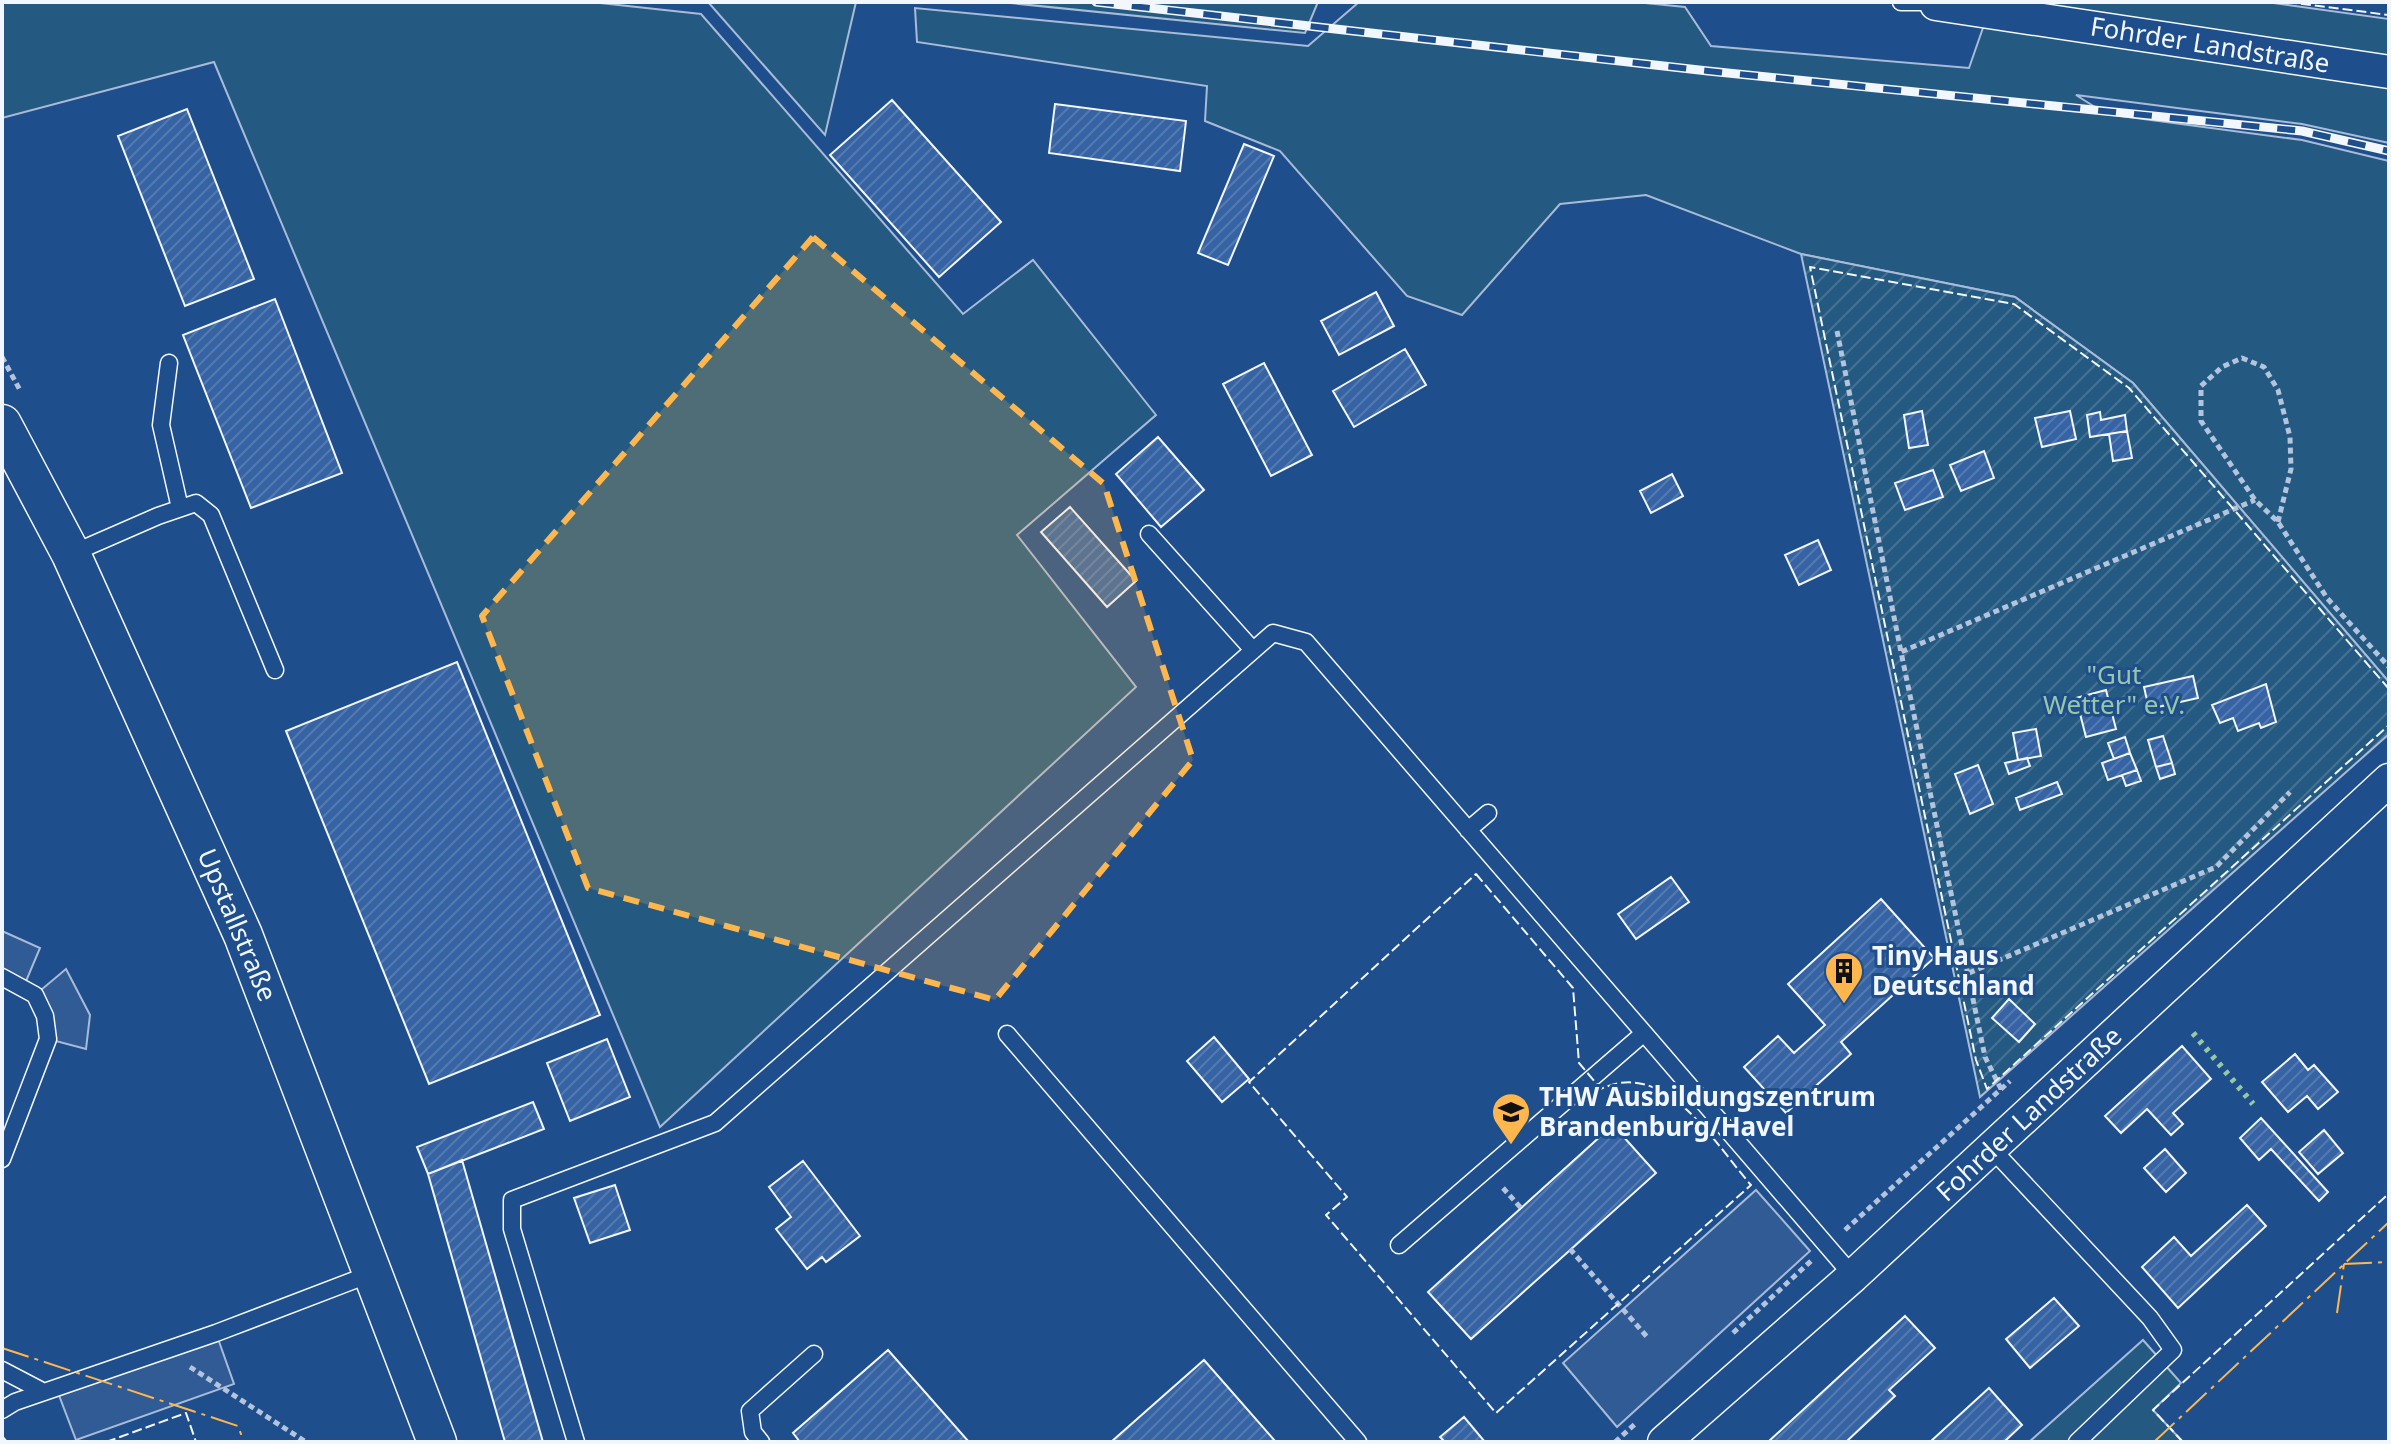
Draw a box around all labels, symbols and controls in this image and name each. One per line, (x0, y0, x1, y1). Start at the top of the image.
street label: Fohrder Landstraße (2088, 7, 2332, 81)
park label: "Gut Wetter" e.V. (2043, 656, 2185, 722)
street label: Upstallstraße (190, 843, 286, 1006)
place label: Tiny Haus Deutschland (1872, 937, 2035, 1003)
building icon: Tiny Haus Deutschland (1823, 950, 1865, 1005)
street label: Fohrder Landstraße (1928, 1018, 2129, 1209)
place label: THW Ausbildungszentrum Brandenburg/Havel (1539, 1078, 1876, 1144)
school or university icon: THW Ausbildungszentrum Brandenburg/Havel (1490, 1091, 1532, 1146)

